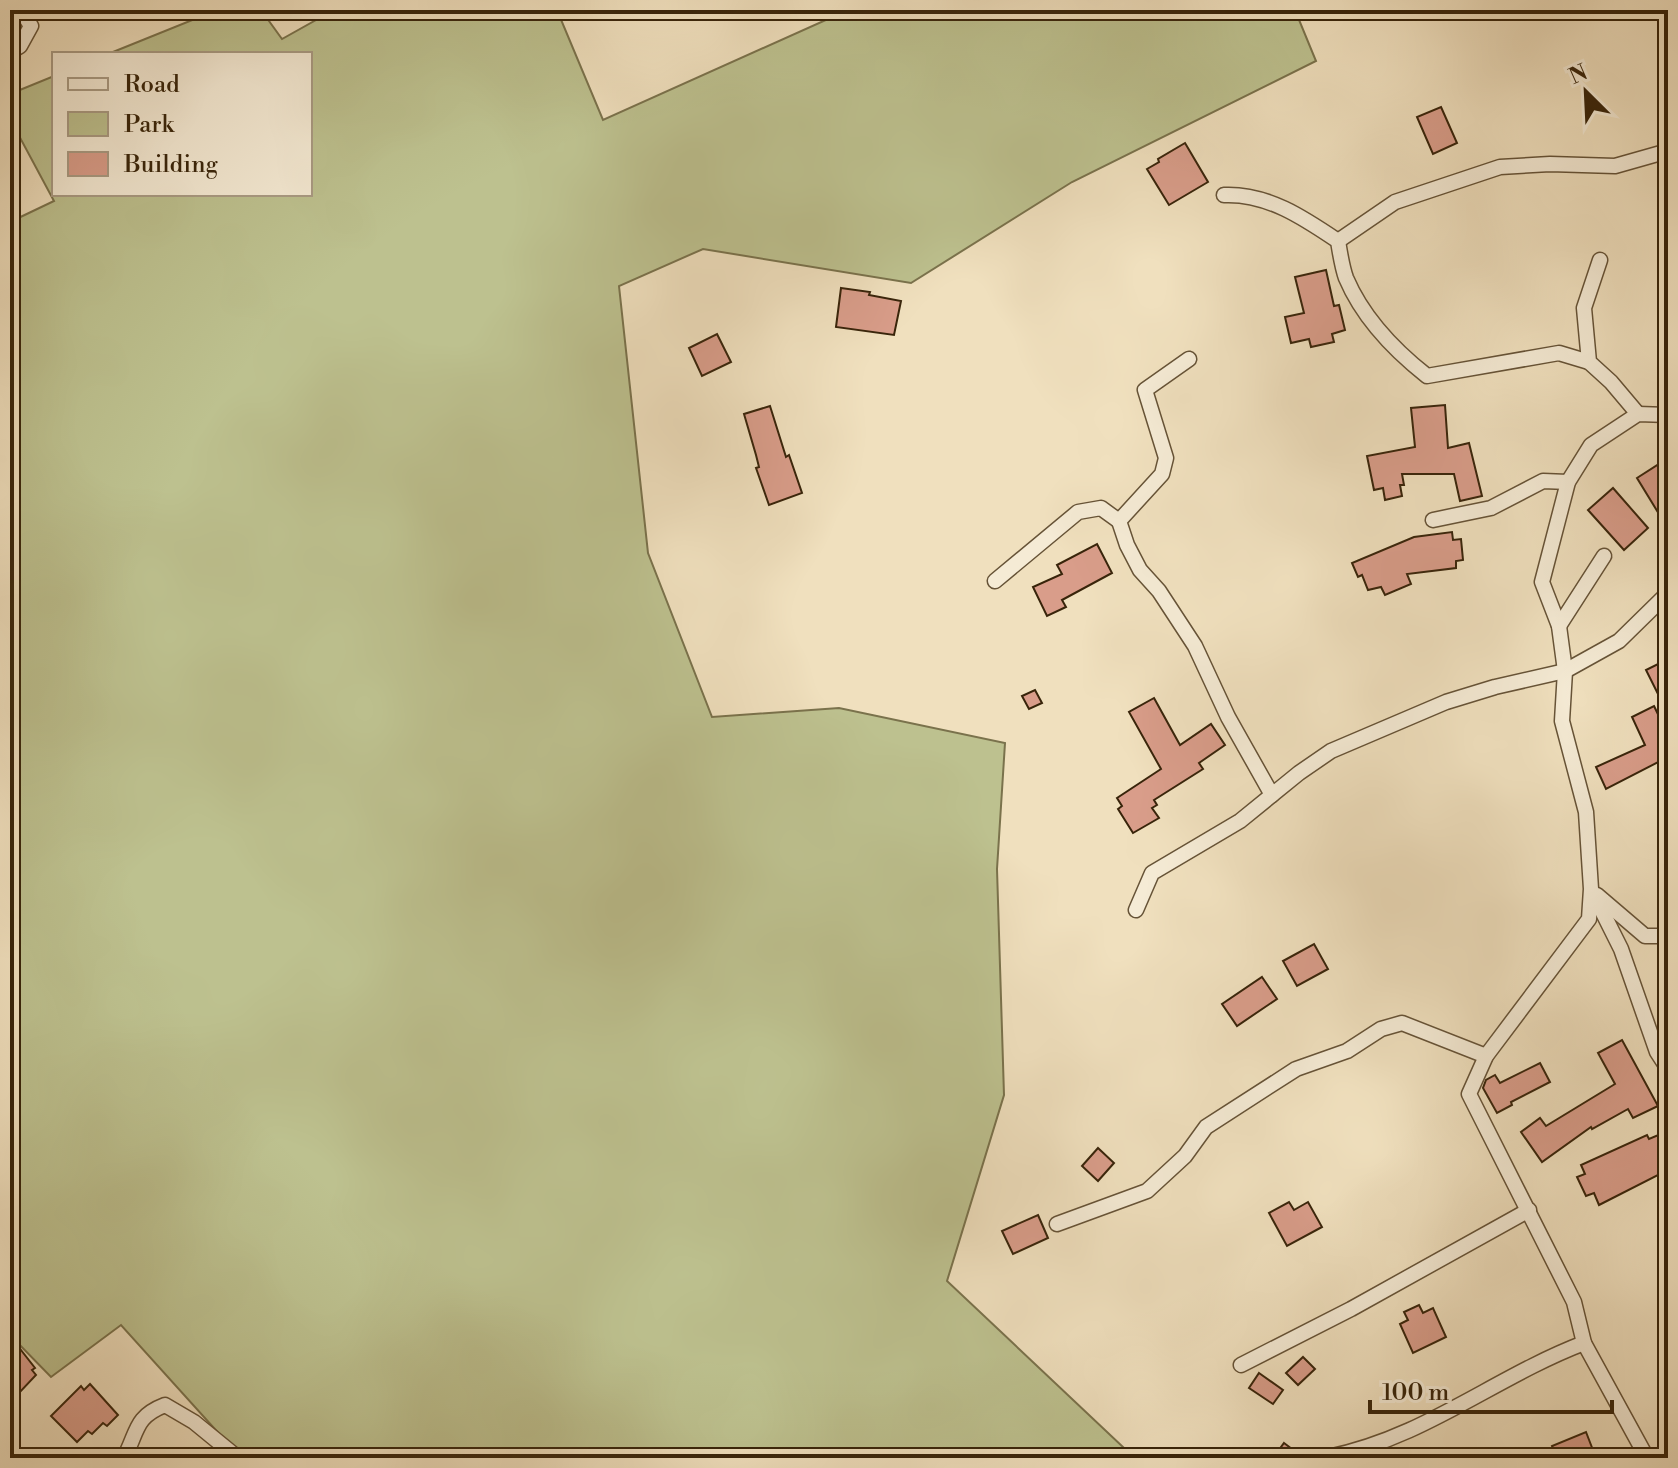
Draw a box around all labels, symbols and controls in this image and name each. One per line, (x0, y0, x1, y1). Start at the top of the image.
legend (52, 52, 312, 196)
north arrow (1546, 52, 1626, 132)
text: N (1565, 59, 1592, 91)
text: Road (124, 70, 180, 100)
text: Park (124, 110, 175, 140)
text: Building (123, 150, 218, 180)
scale bar (1370, 1364, 1612, 1414)
text: 100 m (1382, 1378, 1449, 1408)

